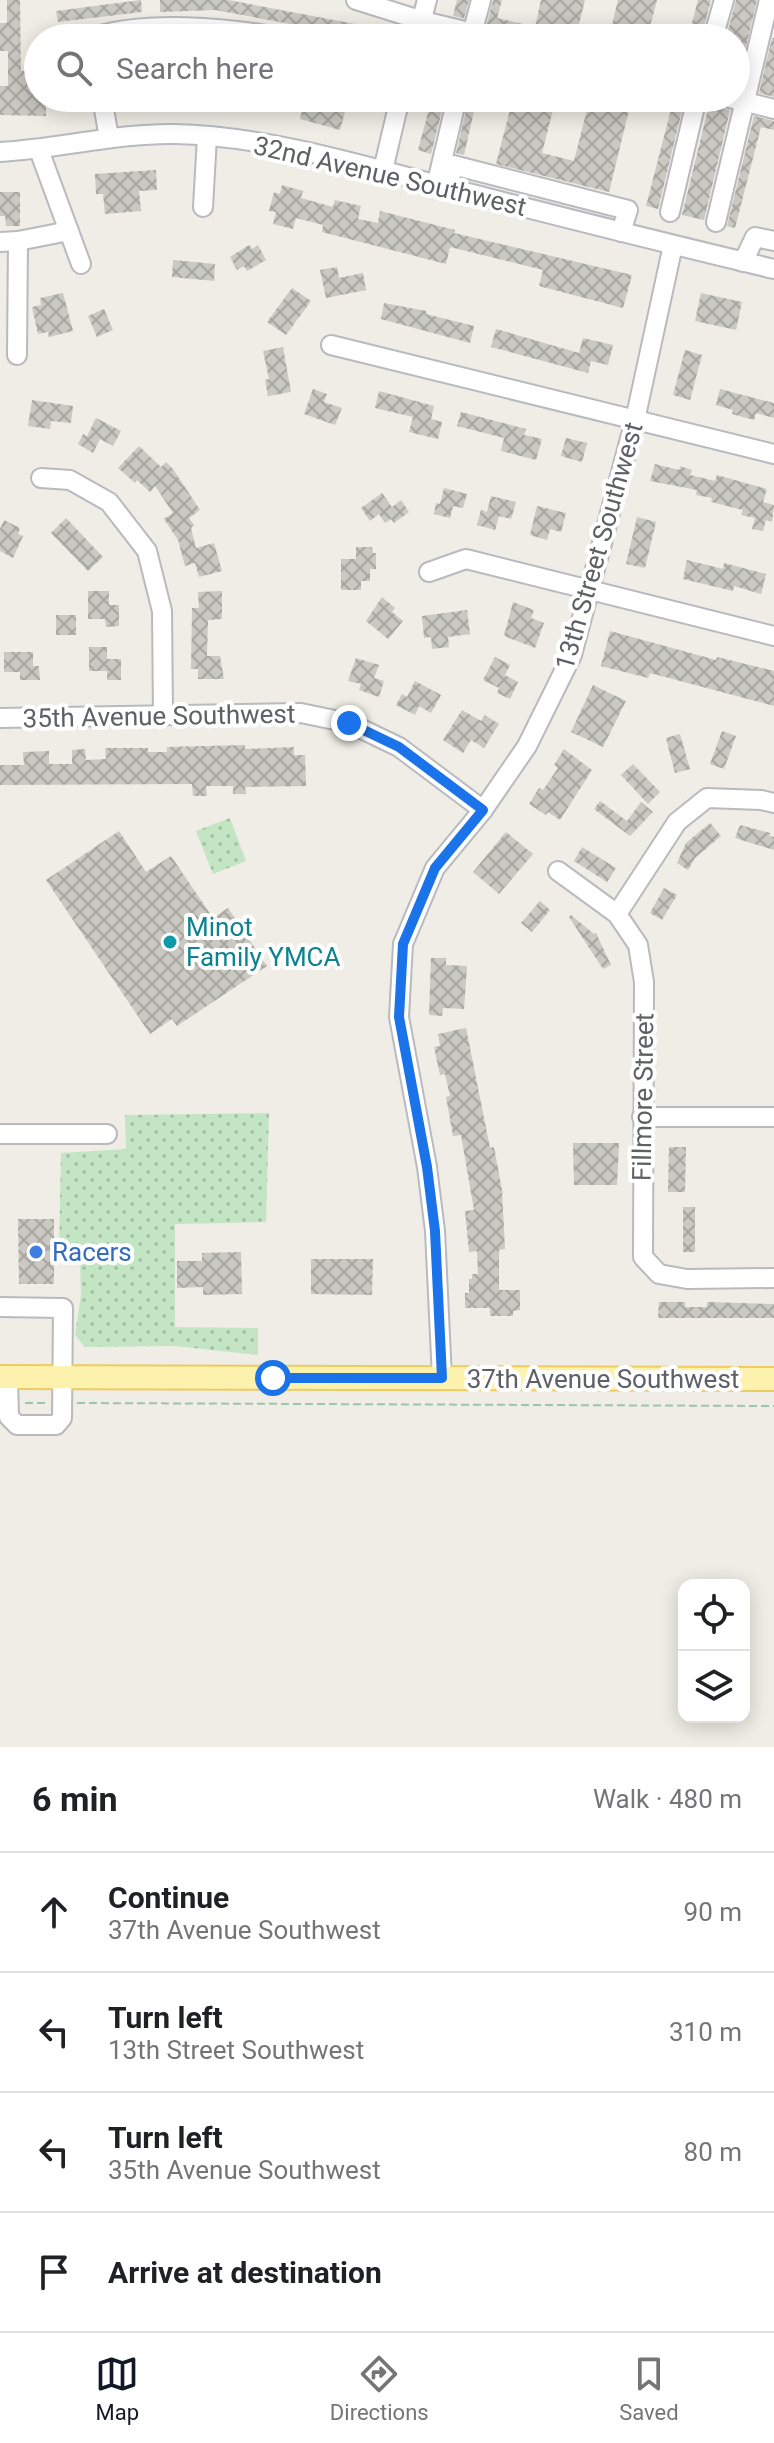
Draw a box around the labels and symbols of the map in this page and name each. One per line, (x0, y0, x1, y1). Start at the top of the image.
street label: 32nd Avenue Southwest (251, 130, 529, 222)
street label: 13th Street Southwest (549, 419, 649, 673)
street label: 35th Avenue Southwest (22, 699, 296, 733)
route end (331, 705, 367, 741)
place label: Minot Family YMCA (186, 912, 341, 972)
marker: Minot Family YMCA (161, 933, 179, 951)
street label: Fillmore Street (627, 1013, 659, 1181)
place label: Racers (52, 1237, 132, 1267)
marker: Racers (27, 1243, 45, 1261)
route start (255, 1360, 291, 1396)
street label: 37th Avenue Southwest (467, 1364, 739, 1394)

